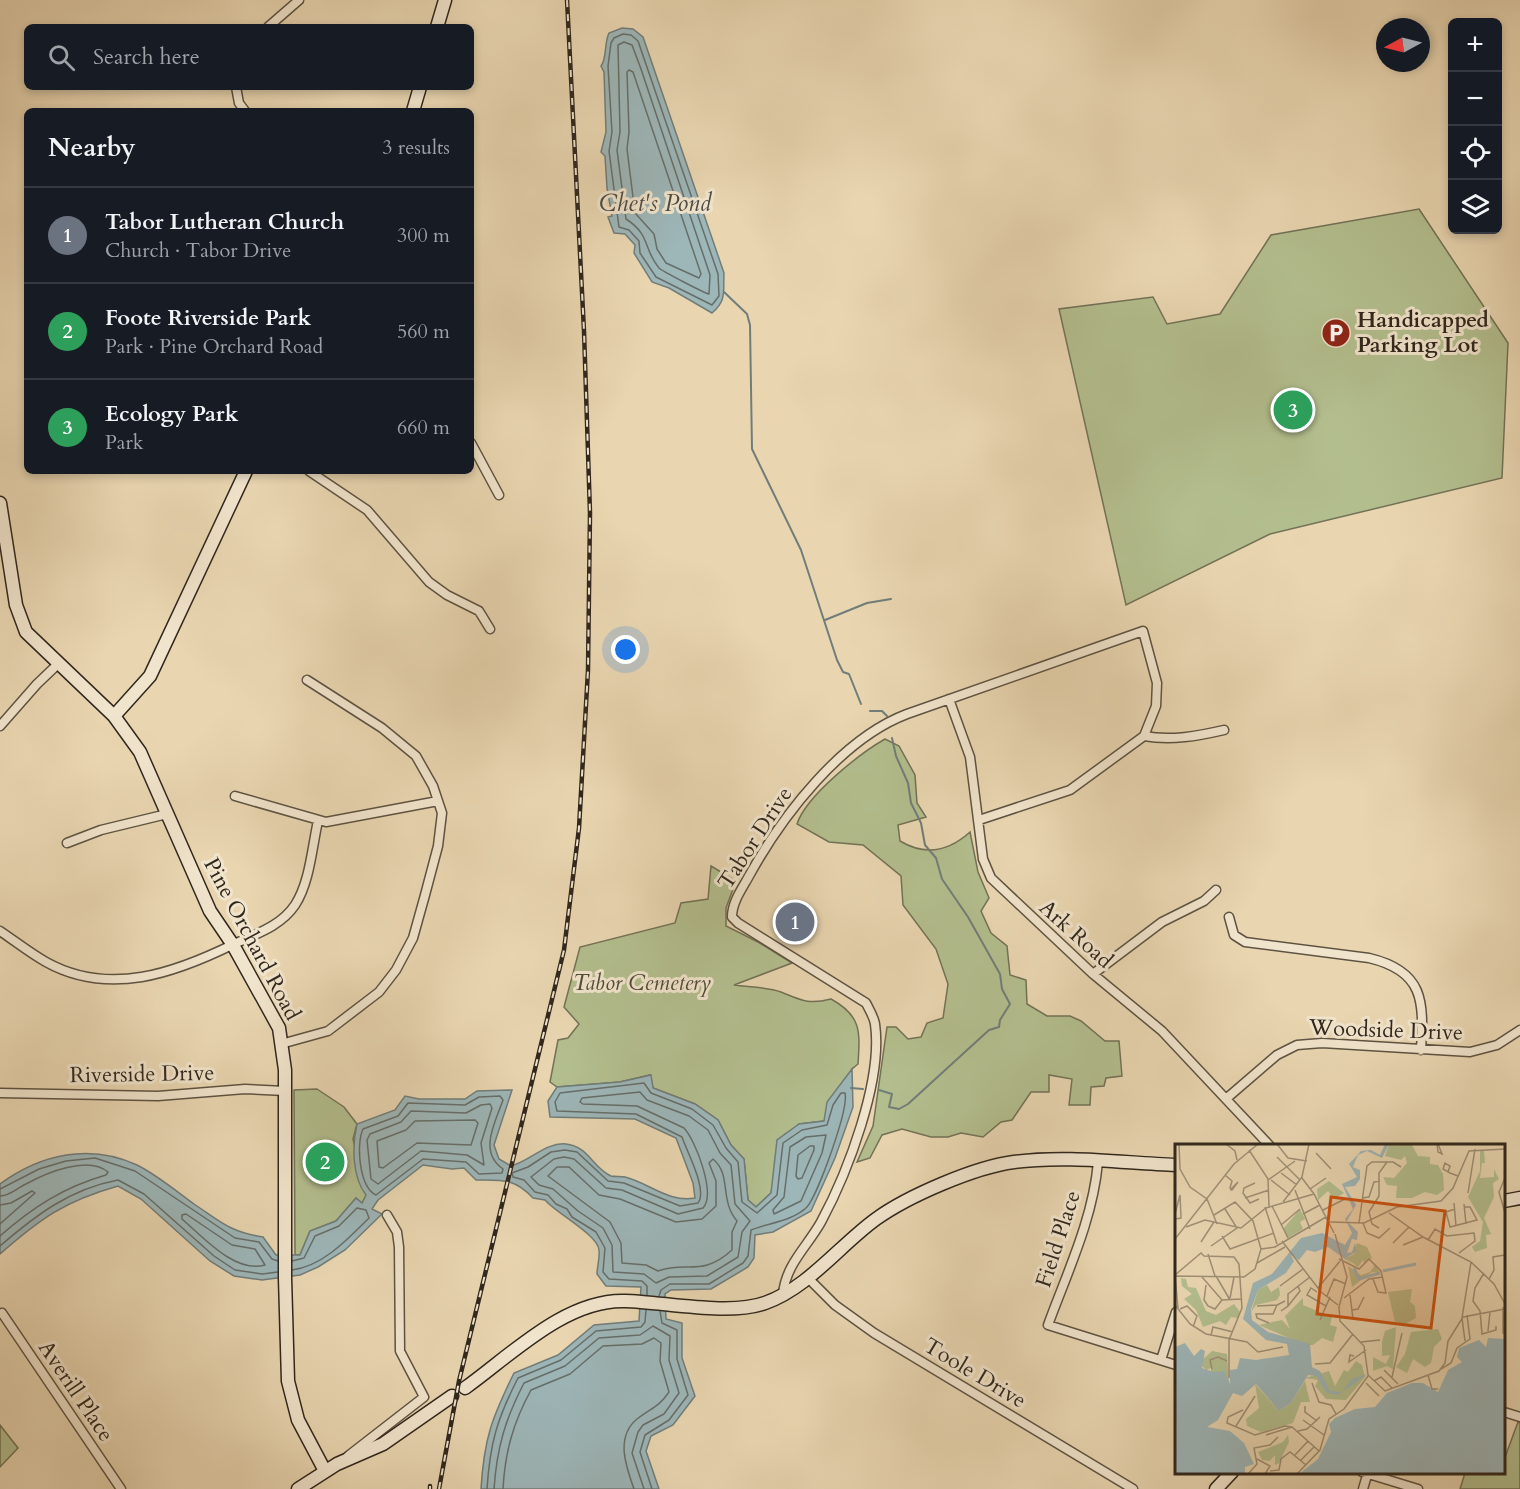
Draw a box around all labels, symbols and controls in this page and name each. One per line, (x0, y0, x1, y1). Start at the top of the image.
north arrow (1376, 18, 1430, 72)
map controls (1448, 18, 1502, 234)
button: + (1448, 18, 1502, 72)
search box (24, 24, 474, 90)
icon: search (45, 41, 78, 74)
text: Search here (93, 42, 200, 72)
button: − (1448, 72, 1502, 126)
button: locate (1448, 126, 1502, 180)
text: Nearby (48, 130, 136, 165)
text: 3 results (382, 134, 450, 161)
button: layers (1448, 180, 1502, 234)
water label: Chet's Pond (599, 187, 713, 220)
text: Tabor Lutheran Church (105, 207, 344, 237)
text: 1 (62, 222, 73, 249)
text: 300 m (397, 222, 450, 249)
text: Church · Tabor Drive (105, 237, 291, 264)
text: Foote Riverside Park (105, 303, 311, 333)
place label: Handicapped Parking Lot (1357, 305, 1489, 360)
parking icon: Handicapped Parking Lot (1320, 317, 1352, 349)
text: 2 (62, 318, 73, 345)
text: 560 m (397, 318, 450, 345)
text: Park · Pine Orchard Road (105, 333, 323, 360)
pin: 3 (1274, 388, 1312, 432)
text: Ecology Park (105, 399, 238, 429)
text: 3 (62, 414, 73, 441)
text: 660 m (397, 414, 450, 441)
text: Park (105, 429, 143, 456)
your location (611, 635, 640, 664)
street label: Tabor Drive (711, 781, 799, 895)
street label: Pine Orchard Road (196, 852, 308, 1026)
street label: Ark Road (1033, 893, 1120, 975)
pin: 1 (776, 900, 814, 944)
park label: Tabor Cemetery (573, 968, 711, 998)
street label: Woodside Drive (1307, 1012, 1464, 1048)
street label: Riverside Drive (69, 1058, 215, 1090)
pin: 2 (306, 1140, 344, 1184)
inset map (1175, 1144, 1505, 1474)
street label: Field Place (1028, 1187, 1088, 1291)
street label: Toole Drive (918, 1331, 1032, 1415)
street label: Averill Place (31, 1334, 121, 1448)

